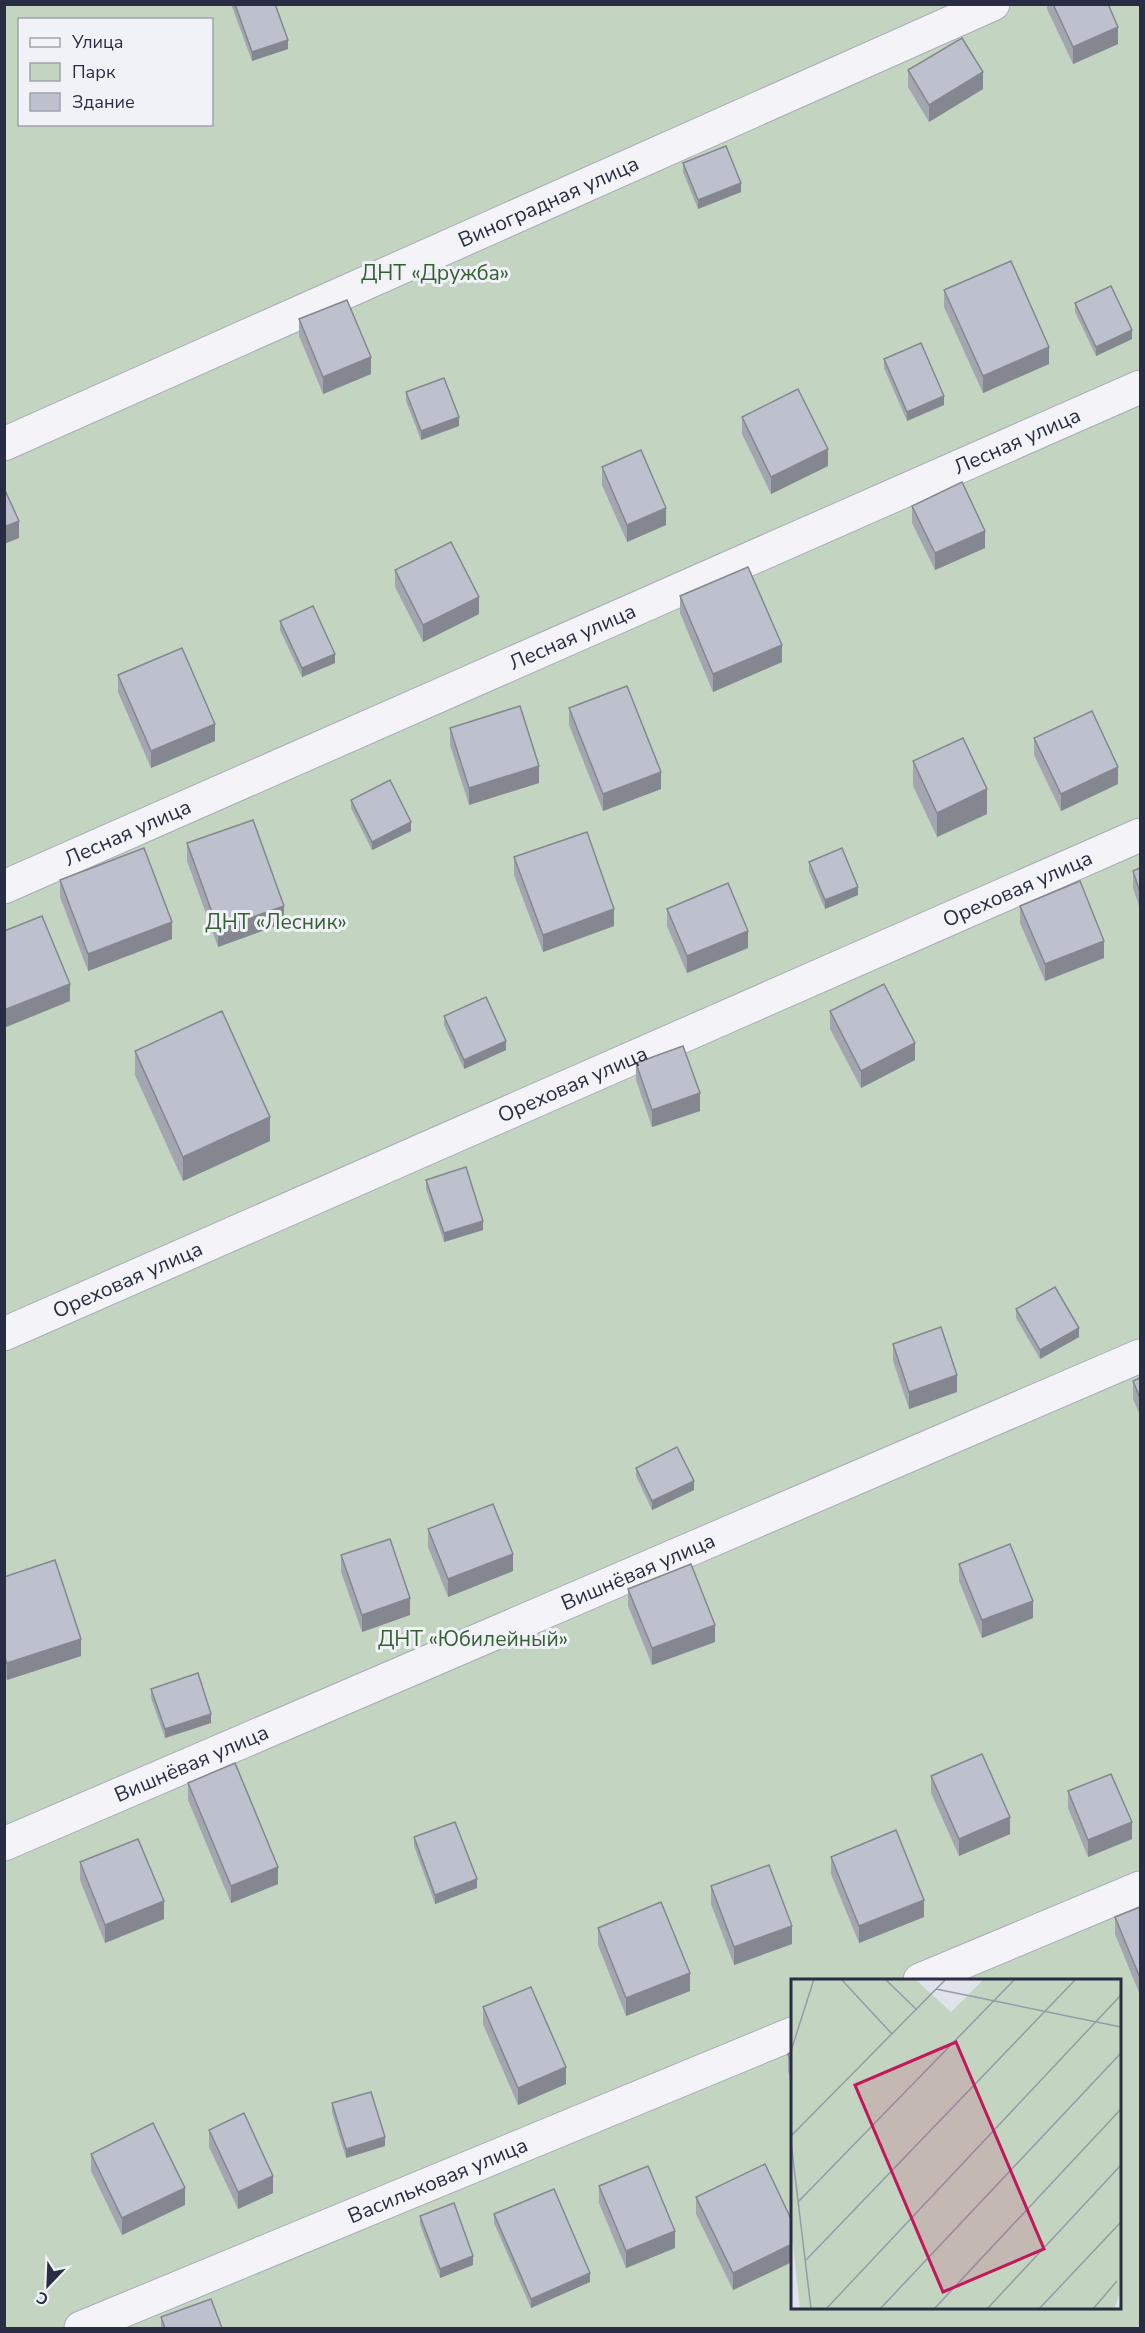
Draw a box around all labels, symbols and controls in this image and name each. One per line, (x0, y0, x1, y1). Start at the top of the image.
legend (18, 18, 213, 126)
text: Улица (71, 30, 123, 54)
text: Парк (72, 60, 116, 84)
text: Здание (72, 90, 135, 114)
street label: Виноградная улица (454, 149, 643, 254)
park label: ДНТ «Дружба» (361, 259, 509, 287)
street label: Лесная улица (949, 401, 1085, 481)
street label: Лесная улица (505, 597, 640, 677)
street label: Лесная улица (60, 792, 195, 873)
street label: Ореховая улица (938, 844, 1097, 934)
park label: ДНТ «Лесник» (205, 908, 347, 936)
street label: Ореховая улица (493, 1039, 652, 1129)
street label: Ореховая улица (48, 1235, 207, 1325)
street label: Вишнёвая улица (557, 1526, 719, 1617)
park label: ДНТ «Юбилейный» (378, 1625, 568, 1653)
street label: Вишнёвая улица (110, 1718, 273, 1809)
inset map (791, 1979, 1121, 2309)
street label: Васильковая улица (344, 2131, 532, 2230)
north arrow (18, 2255, 78, 2315)
text: С (33, 2286, 52, 2310)

